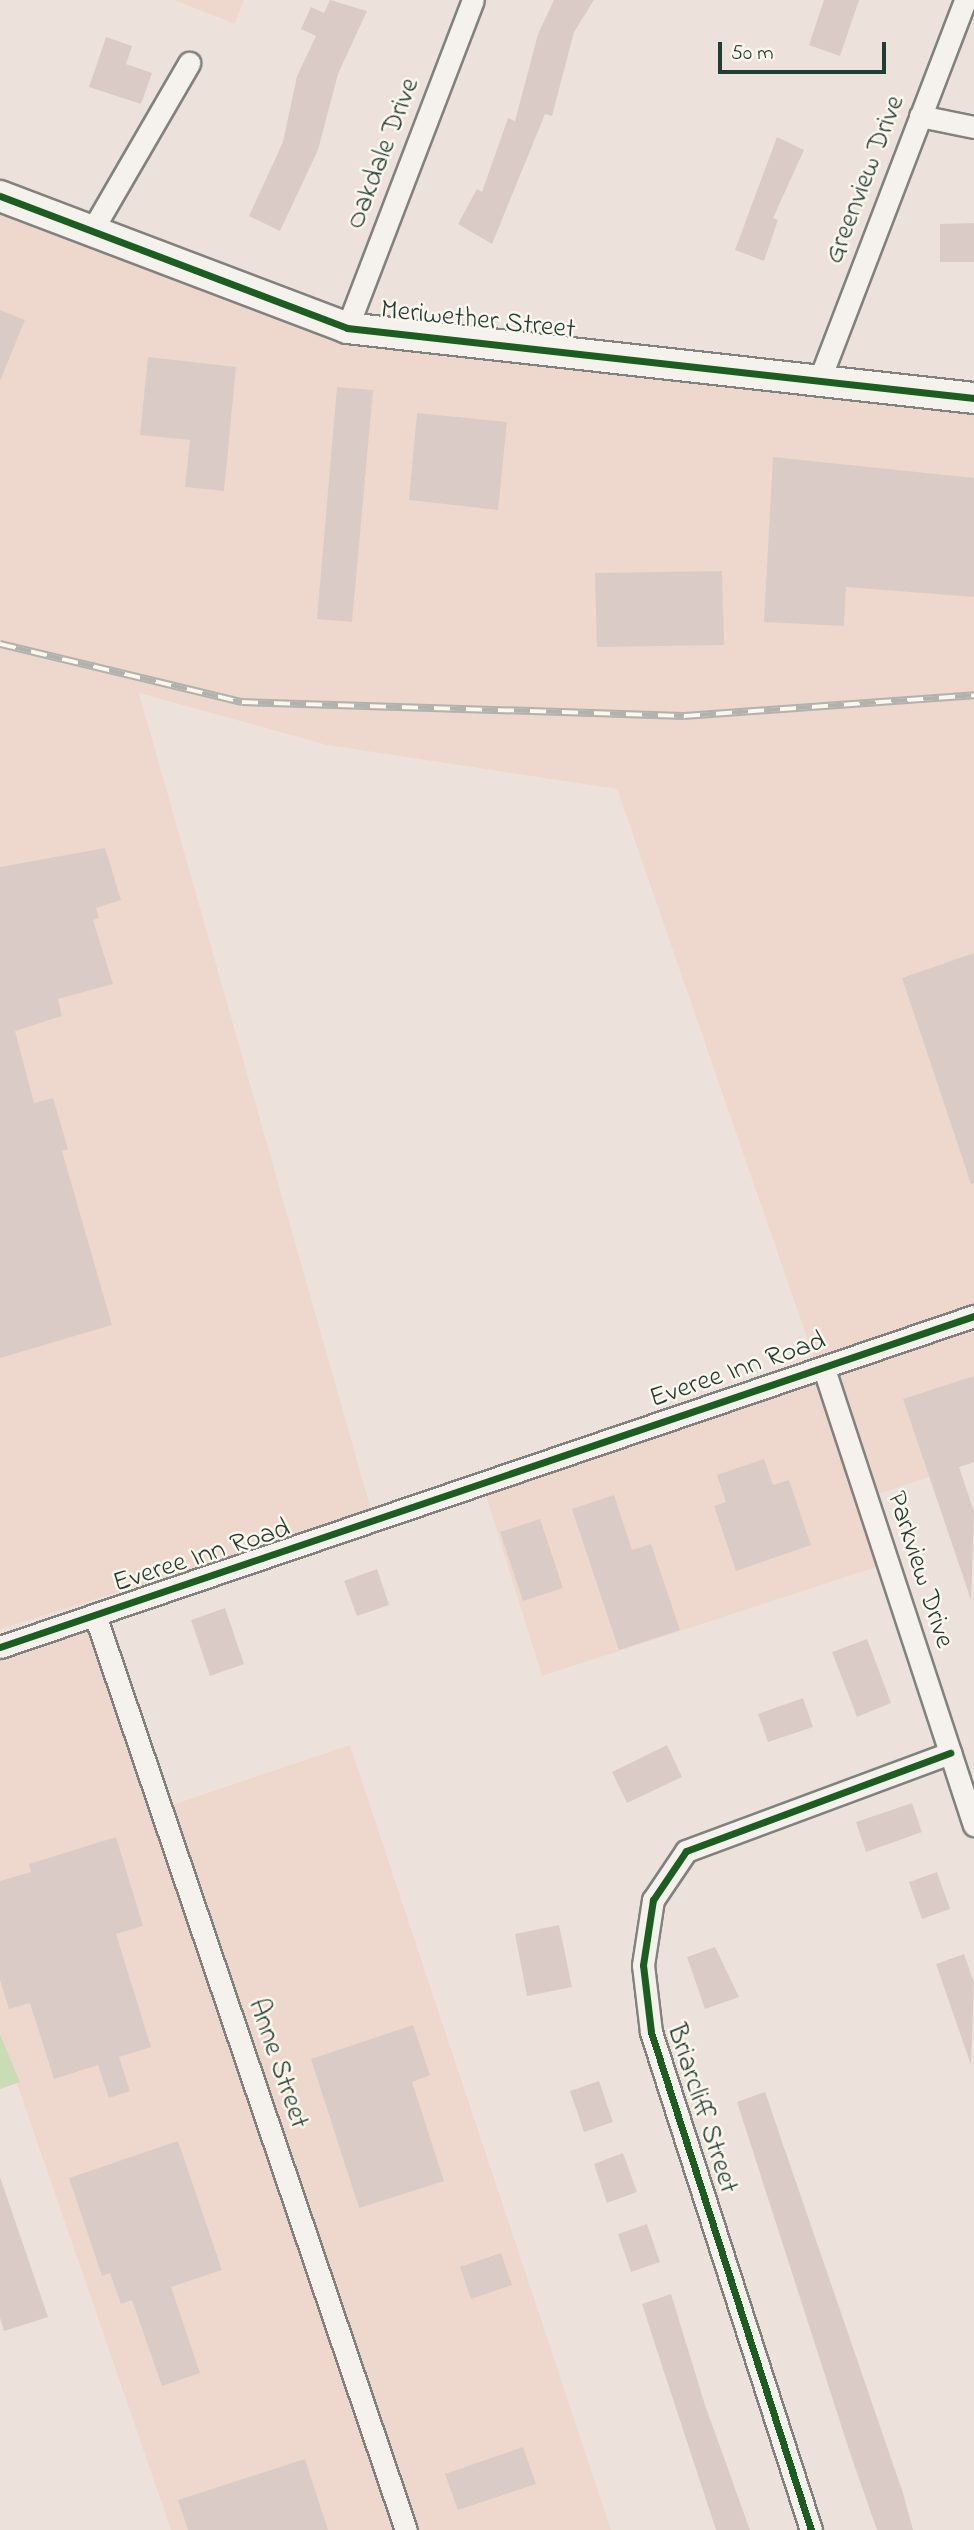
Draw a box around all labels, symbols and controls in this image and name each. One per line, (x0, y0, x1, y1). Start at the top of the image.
scale bar (722, 28, 890, 72)
text: 50 m (731, 39, 774, 69)
street label: Oakdale Drive (340, 74, 428, 234)
street label: Greenview Drive (819, 91, 913, 269)
street label: Meriwether Street (379, 294, 577, 348)
street label: Everee Inn Road (646, 1325, 830, 1417)
street label: Parkview Drive (878, 1487, 960, 1653)
street label: Everee Inn Road (109, 1513, 295, 1601)
street label: Anne Street (239, 1995, 315, 2133)
street label: Briarcliff Street (658, 2020, 744, 2198)

